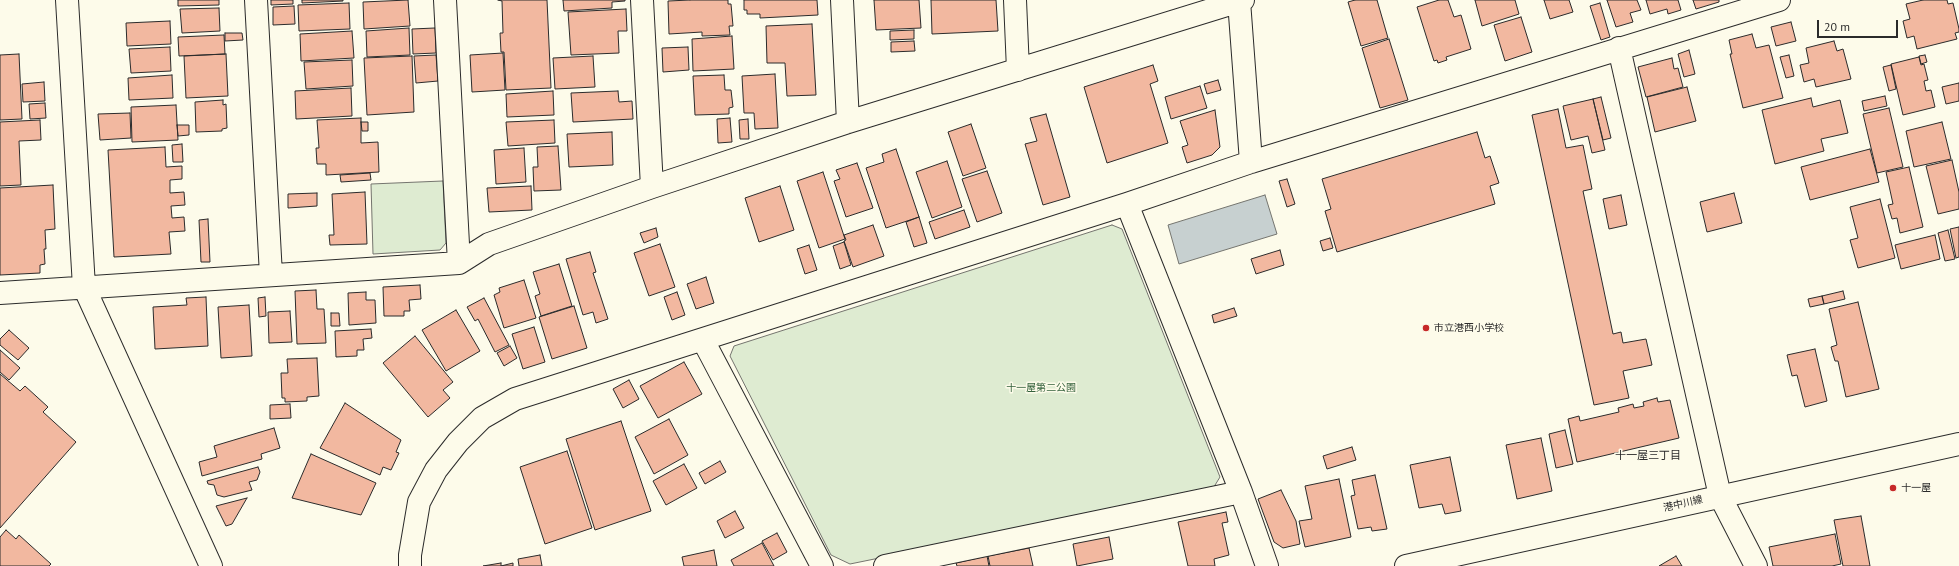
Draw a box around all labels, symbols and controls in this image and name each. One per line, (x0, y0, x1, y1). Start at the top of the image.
scale bar (1819, 12, 1900, 38)
text: 20 m (1824, 19, 1850, 34)
place label: 市立港西小学校 (1434, 322, 1504, 334)
marker: 市立港西小学校 (1421, 323, 1431, 333)
park label: 十一屋第二公園 (1006, 382, 1076, 394)
district label: 十一屋三丁目 (1615, 449, 1681, 463)
place label: 十一屋 (1901, 482, 1931, 494)
marker: 十一屋 (1888, 483, 1898, 493)
street label: 港中川線 (1662, 494, 1704, 514)

